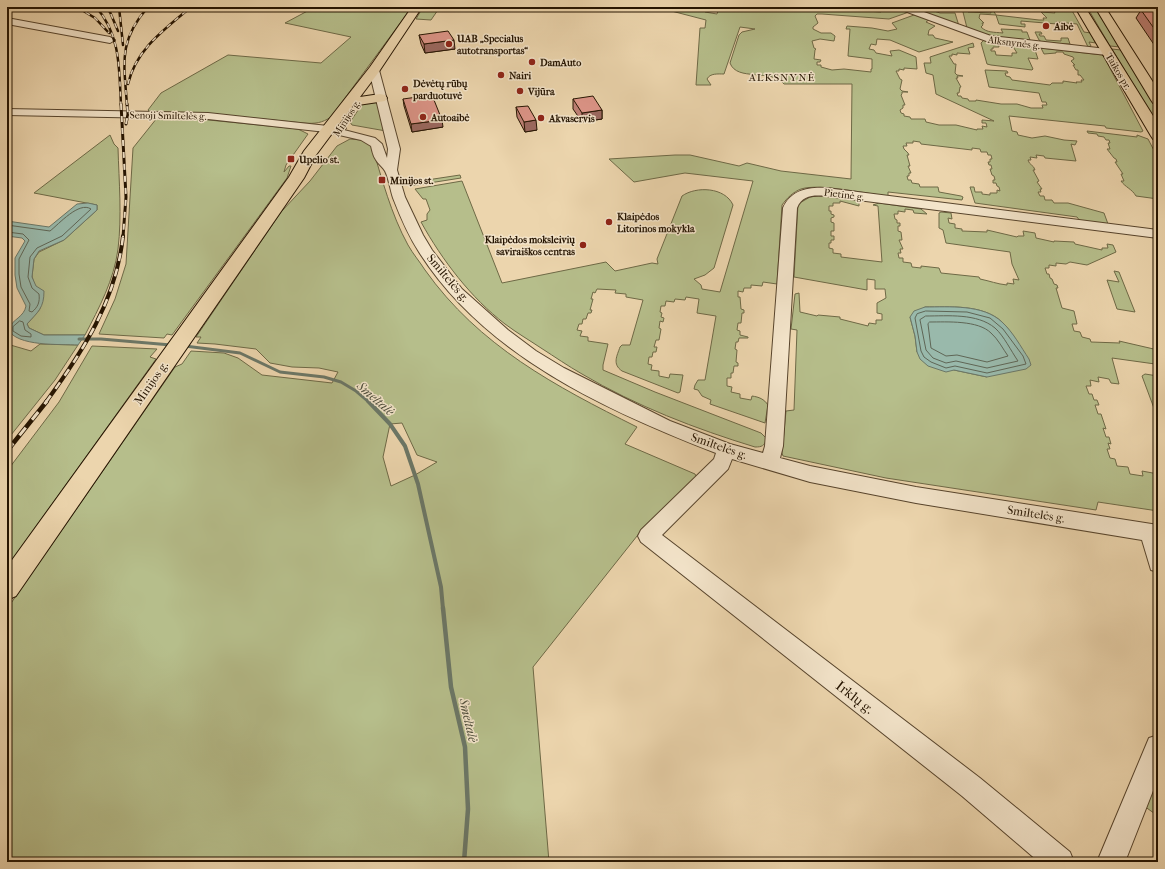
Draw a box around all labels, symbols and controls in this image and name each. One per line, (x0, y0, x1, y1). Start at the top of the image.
marker: Aibė (1041, 21, 1051, 31)
place label: Aibė (1053, 21, 1074, 33)
place label: UAB „Specialus autotransportas“ (456, 33, 528, 57)
street label: Alksnynės g. (986, 34, 1041, 52)
marker: UAB „Specialus autotransportas“ (444, 39, 454, 49)
street label: Taikos pr. (1103, 51, 1134, 92)
marker: DamAuto (527, 57, 537, 67)
place label: DamAuto (539, 57, 581, 69)
marker: Nairi (496, 70, 506, 80)
place label: Nairi (509, 70, 532, 82)
district label: ALKSNYNĖ (748, 71, 815, 84)
place label: Dėvėtų rūbų parduotuvė (412, 78, 468, 102)
marker: Dėvėtų rūbų parduotuvė (400, 84, 410, 94)
marker: Vijūra (515, 86, 525, 96)
place label: Vijūra (527, 86, 555, 98)
street label: Minijos g. (330, 98, 363, 139)
street label: Senoji Smiltelės g. (129, 109, 207, 123)
marker: Autoaibė (418, 112, 428, 122)
place label: Autoaibė (430, 112, 469, 124)
marker: Akvaservis (536, 113, 546, 123)
place label: Akvaservis (548, 113, 595, 125)
marker: Upelio st. (286, 154, 296, 164)
place label: Upelio st. (298, 154, 339, 166)
marker: Minijos st. (377, 175, 387, 185)
place label: Minijos st. (389, 175, 434, 187)
street label: Pietinė g. (823, 187, 865, 203)
place label: Klaipėdos Litorinos mokykla (617, 211, 695, 235)
marker: Klaipėdos Litorinos mokykla (604, 217, 614, 227)
place label: Klaipėdos moksleivių saviraiškos centras (485, 234, 575, 258)
marker: Klaipėdos moksleivių saviraiškos centras (578, 240, 588, 250)
street label: Smiltelės g. (424, 251, 472, 305)
street label: Minijos g. (131, 359, 171, 407)
water label: Smeltalė (353, 377, 398, 419)
street label: Smiltelės g. (689, 430, 749, 462)
street label: Smiltelės g. (1006, 503, 1066, 525)
street label: Irklų g. (832, 677, 877, 718)
water label: Smeltalė (456, 696, 481, 744)

